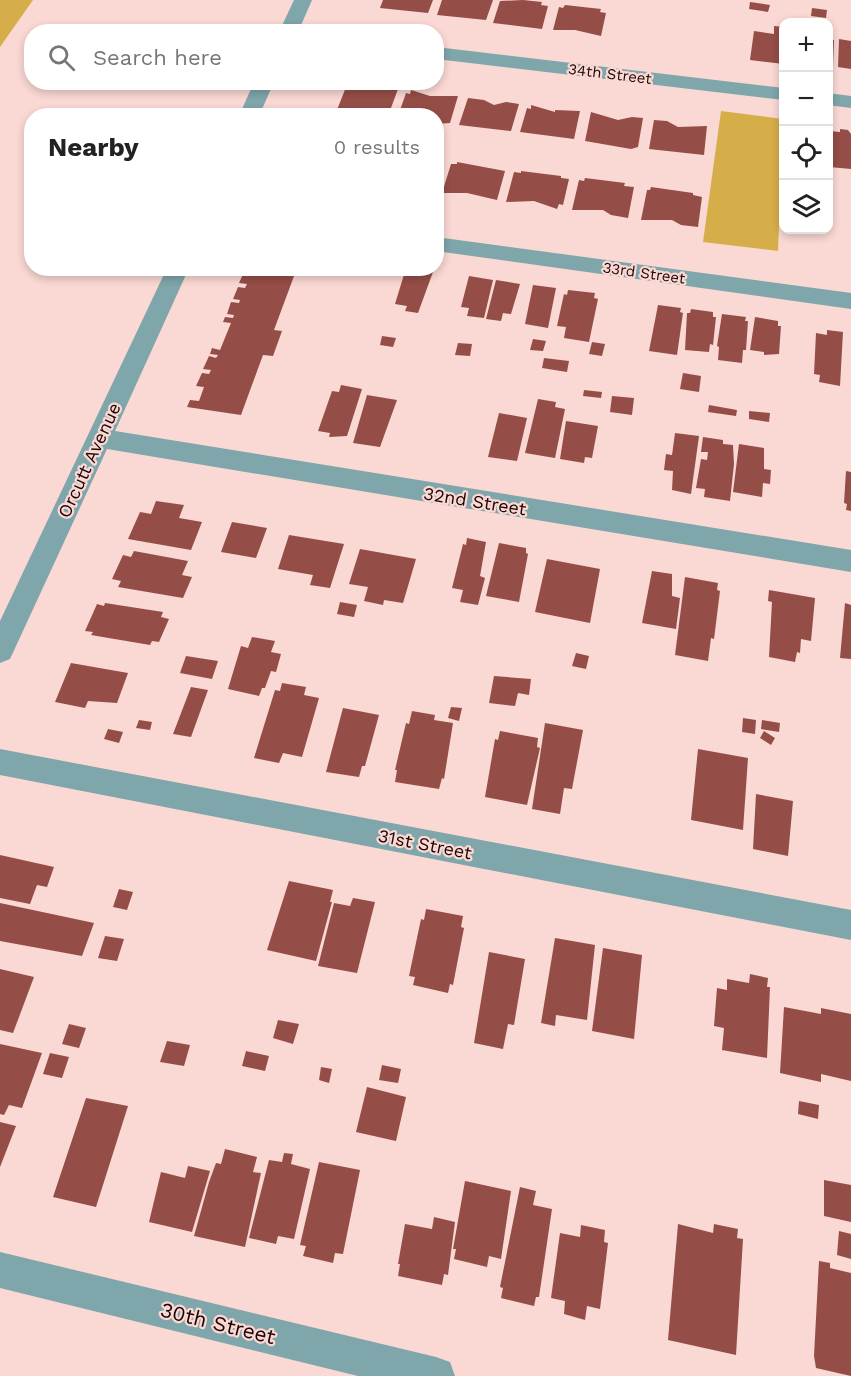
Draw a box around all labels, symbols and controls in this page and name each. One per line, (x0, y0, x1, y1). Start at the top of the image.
map controls (779, 18, 833, 234)
button: + (779, 18, 833, 72)
search box (24, 24, 444, 90)
icon: search (45, 41, 78, 74)
text: Search here (93, 45, 222, 70)
street label: 34th Street (567, 60, 653, 88)
button: − (779, 72, 833, 126)
button: locate (779, 126, 833, 180)
text: Nearby (48, 132, 139, 162)
text: 0 results (334, 135, 420, 159)
button: layers (779, 180, 833, 234)
street label: 33rd Street (602, 258, 687, 288)
street label: Orcutt Avenue (53, 399, 125, 521)
street label: 32nd Street (422, 483, 528, 520)
street label: 31st Street (376, 825, 474, 863)
street label: 30th Street (158, 1297, 278, 1349)

